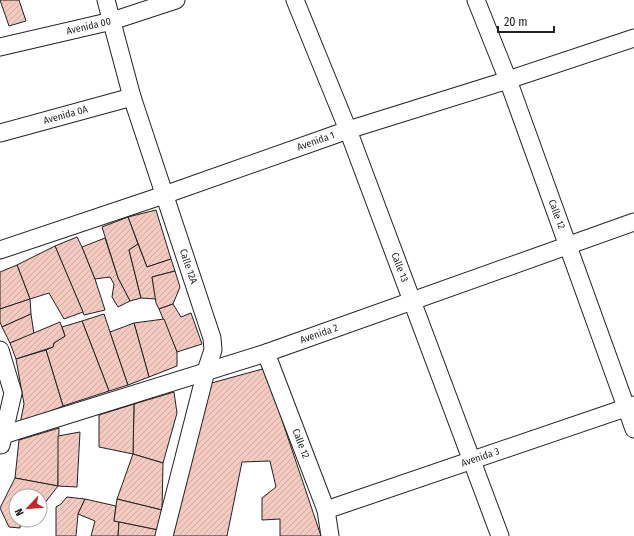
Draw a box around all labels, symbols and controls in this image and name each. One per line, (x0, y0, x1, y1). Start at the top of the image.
scale bar (498, 8, 554, 34)
street label: Avenida 00 (65, 15, 112, 37)
text: 20 m (504, 15, 528, 29)
street label: Avenida 0A (42, 103, 90, 127)
street label: Avenida 1 (295, 129, 336, 154)
street label: Calle 12 (546, 198, 568, 231)
street label: Calle 12A (177, 248, 200, 286)
street label: Calle 13 (388, 251, 411, 284)
street label: Avenida 2 (298, 322, 340, 346)
street label: Calle 12 (290, 427, 312, 461)
street label: Avenida 3 (460, 445, 501, 469)
north arrow (8, 488, 48, 528)
text: N (12, 506, 27, 518)

